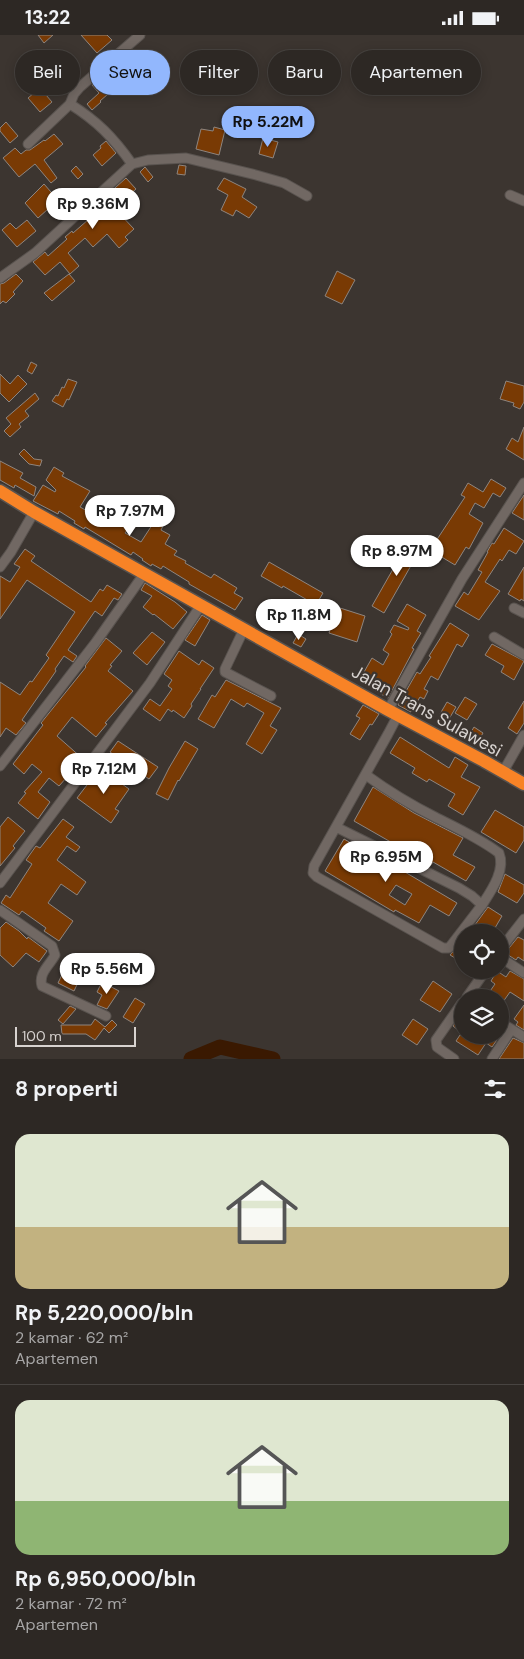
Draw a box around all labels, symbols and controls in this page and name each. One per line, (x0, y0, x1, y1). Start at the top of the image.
text: 13:22 (25, 5, 70, 30)
chip: Beli (15, 50, 80, 95)
chip: Sewa (90, 50, 170, 95)
chip: Filter (180, 50, 258, 95)
chip: Baru (268, 50, 341, 95)
chip: Apartemen (351, 50, 481, 95)
pin: Rp 5.22M (216, 105, 320, 148)
text: Rp 5.22M (233, 111, 303, 132)
pin: Rp 9.36M (41, 187, 145, 230)
text: Rp 9.36M (57, 193, 129, 214)
pin: Rp 7.97M (78, 495, 182, 537)
text: Rp 7.97M (96, 500, 164, 521)
pin: Rp 8.97M (345, 535, 449, 577)
text: Rp 8.97M (362, 540, 432, 561)
pin: Rp 11.8M (247, 599, 351, 641)
text: Rp 11.8M (267, 604, 331, 625)
street label: Jalan Trans Sulawesi (347, 660, 507, 762)
pin: Rp 7.12M (52, 753, 156, 795)
text: Rp 7.12M (72, 758, 136, 779)
pin: Rp 6.95M (334, 841, 438, 883)
text: Rp 6.95M (350, 846, 422, 867)
map controls (454, 924, 509, 1044)
button: locate (454, 924, 509, 979)
pin: Rp 5.56M (55, 953, 159, 995)
text: Rp 5.56M (71, 958, 143, 979)
button: layers (454, 989, 509, 1044)
scale bar (15, 1024, 136, 1047)
text: 100 m (22, 1027, 62, 1045)
text: 8 properti (15, 1075, 118, 1103)
icon: filters (481, 1075, 509, 1103)
icon: home (217, 1167, 307, 1257)
text: Rp 5,220,000/bln (15, 1299, 193, 1327)
text: 2 kamar · 62 m² (15, 1327, 128, 1348)
text: Apartemen (15, 1348, 98, 1369)
icon: home (217, 1432, 307, 1522)
text: Rp 6,950,000/bln (15, 1565, 196, 1593)
text: 2 kamar · 72 m² (15, 1593, 127, 1614)
text: Apartemen (15, 1614, 98, 1635)

